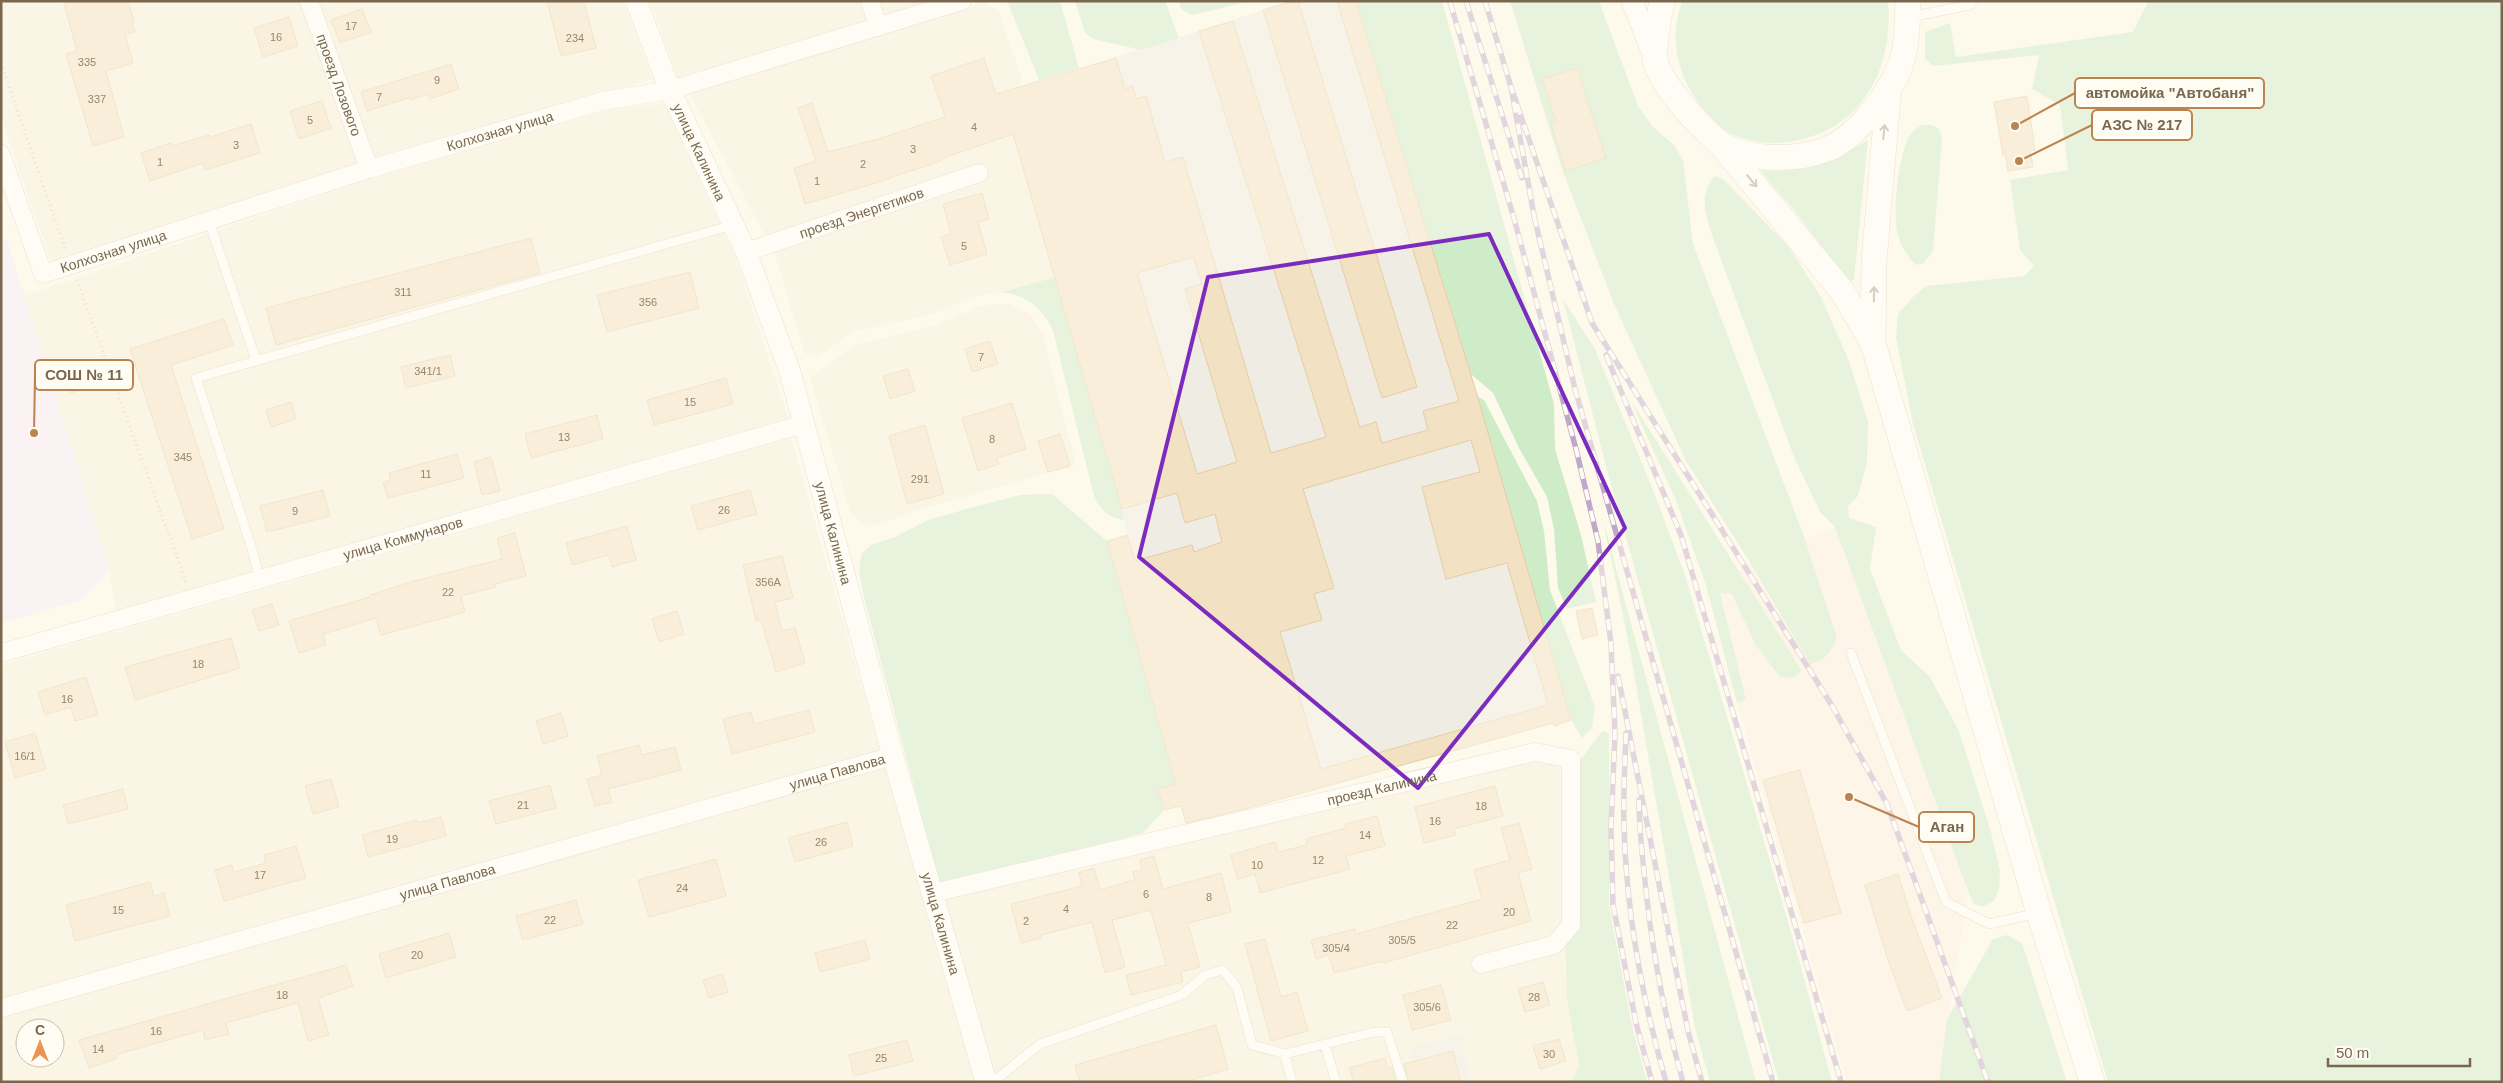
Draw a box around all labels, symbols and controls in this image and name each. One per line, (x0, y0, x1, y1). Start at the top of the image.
house number: 17 (345, 20, 357, 32)
house number: 16 (270, 31, 282, 43)
street label: проезд Лозового (313, 32, 365, 138)
house number: 234 (566, 32, 584, 44)
house number: 335 (78, 56, 96, 68)
house number: 9 (434, 74, 440, 86)
callout: автомойка "Автобаня" (2075, 78, 2264, 108)
text: автомойка "Автобаня" (2086, 84, 2254, 101)
house number: 7 (376, 91, 382, 103)
house number: 337 (88, 93, 106, 105)
street label: улица Калинина (670, 101, 729, 204)
street label: Колхозная улица (445, 108, 555, 154)
callout: АЗС № 217 (2092, 110, 2192, 140)
house number: 5 (307, 114, 313, 126)
text: АЗС № 217 (2102, 116, 2182, 133)
house number: 4 (971, 121, 977, 133)
one-way arrow (1880, 125, 1889, 141)
house number: 3 (233, 139, 239, 151)
house number: 3 (910, 143, 916, 155)
house number: 1 (157, 156, 163, 168)
house number: 2 (860, 158, 866, 170)
one-way arrow (1746, 174, 1758, 187)
house number: 1 (814, 175, 820, 187)
street label: проезд Энергетиков (797, 184, 926, 241)
street label: Колхозная улица (58, 227, 168, 276)
house number: 5 (961, 240, 967, 252)
house number: 311 (394, 286, 412, 298)
one-way arrow (1869, 287, 1878, 303)
house number: 356 (639, 296, 657, 308)
house number: 7 (978, 351, 984, 363)
callout: СОШ № 11 (35, 360, 133, 390)
house number: 341/1 (414, 365, 442, 377)
text: СОШ № 11 (45, 366, 123, 383)
house number: 15 (684, 396, 696, 408)
house number: 13 (558, 431, 570, 443)
house number: 8 (989, 433, 995, 445)
house number: 345 (174, 451, 192, 463)
house number: 11 (420, 468, 432, 480)
house number: 291 (911, 473, 929, 485)
street label: улица Калинина (812, 480, 855, 586)
house number: 26 (718, 504, 730, 516)
house number: 9 (292, 505, 298, 517)
street label: улица Коммунаров (341, 514, 464, 563)
house number: 356А (755, 576, 782, 588)
house number: 22 (442, 586, 454, 598)
house number: 18 (192, 658, 204, 670)
house number: 16 (61, 693, 73, 705)
house number: 16/1 (14, 750, 36, 762)
street label: улица Павлова (788, 751, 887, 793)
street label: проезд Калинина (1326, 767, 1438, 808)
house number: 21 (517, 799, 529, 811)
house number: 18 (1475, 800, 1487, 812)
callout: Аган (1919, 812, 1974, 842)
house number: 16 (1429, 815, 1441, 827)
text: Аган (1930, 818, 1964, 835)
house number: 14 (1359, 829, 1371, 841)
house number: 19 (386, 833, 398, 845)
house number: 26 (815, 836, 827, 848)
house number: 12 (1312, 854, 1324, 866)
house number: 10 (1251, 859, 1263, 871)
street label: улица Павлова (398, 861, 497, 903)
house number: 17 (254, 869, 266, 881)
street label: улица Калинина (919, 871, 963, 977)
house number: 24 (676, 882, 688, 894)
house number: 6 (1143, 888, 1149, 900)
house number: 8 (1206, 891, 1212, 903)
house number: 4 (1063, 903, 1069, 915)
house number: 15 (112, 904, 124, 916)
house number: 20 (1503, 906, 1515, 918)
house number: 22 (544, 914, 556, 926)
house number: 2 (1023, 915, 1029, 927)
house number: 22 (1446, 919, 1458, 931)
house number: 305/5 (1388, 934, 1416, 946)
house number: 305/4 (1322, 942, 1350, 954)
house number: 20 (411, 949, 423, 961)
house number: 18 (276, 989, 288, 1001)
house number: 28 (1528, 991, 1540, 1003)
house number: 305/6 (1413, 1001, 1441, 1013)
north arrow (15, 1018, 65, 1068)
text: С (35, 1022, 45, 1038)
house number: 16 (150, 1025, 162, 1037)
scale bar (2328, 1036, 2470, 1068)
house number: 14 (92, 1043, 104, 1055)
text: 50 m (2336, 1044, 2369, 1061)
house number: 30 (1543, 1048, 1555, 1060)
house number: 25 (875, 1052, 887, 1064)

